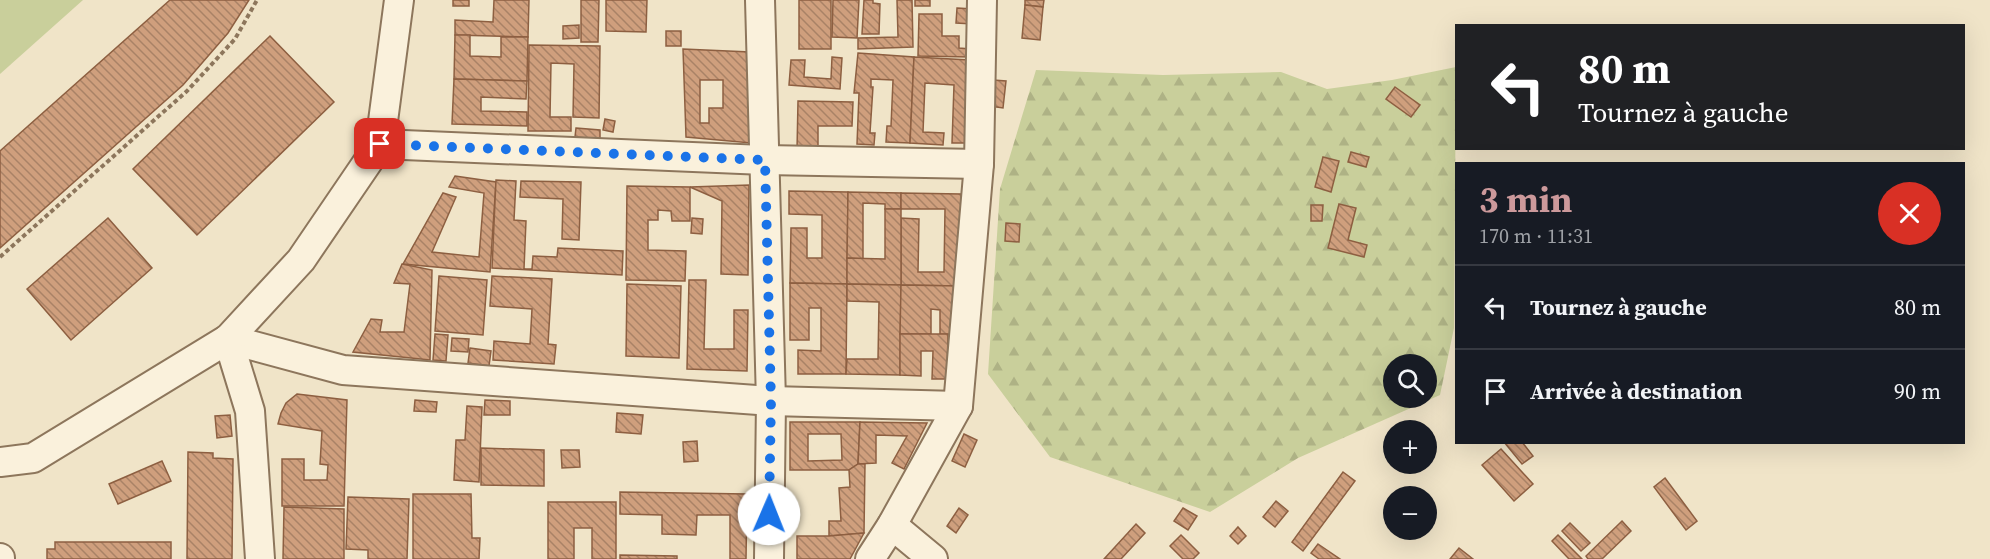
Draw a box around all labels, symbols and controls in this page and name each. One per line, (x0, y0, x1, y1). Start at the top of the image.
text: 80 m (1578, 39, 1671, 97)
icon: left (1479, 48, 1557, 126)
text: Tournez à gauche (1578, 94, 1788, 131)
pin (354, 118, 405, 169)
icon: arrive (363, 127, 396, 160)
text: 3 min (1479, 175, 1572, 224)
button: close (1878, 182, 1941, 245)
text: 170 m · 11:31 (1479, 222, 1593, 250)
icon: left (1479, 291, 1512, 324)
text: Tournez à gauche (1530, 292, 1707, 322)
text: 80 m (1894, 292, 1941, 322)
map controls (1383, 354, 1437, 540)
button: search (1383, 354, 1437, 408)
icon: arrive (1479, 375, 1512, 408)
text: Arrivée à destination (1530, 376, 1742, 406)
text: 90 m (1894, 376, 1941, 406)
button: + (1383, 420, 1437, 474)
position arrow (737, 482, 801, 546)
button: − (1383, 486, 1437, 540)

